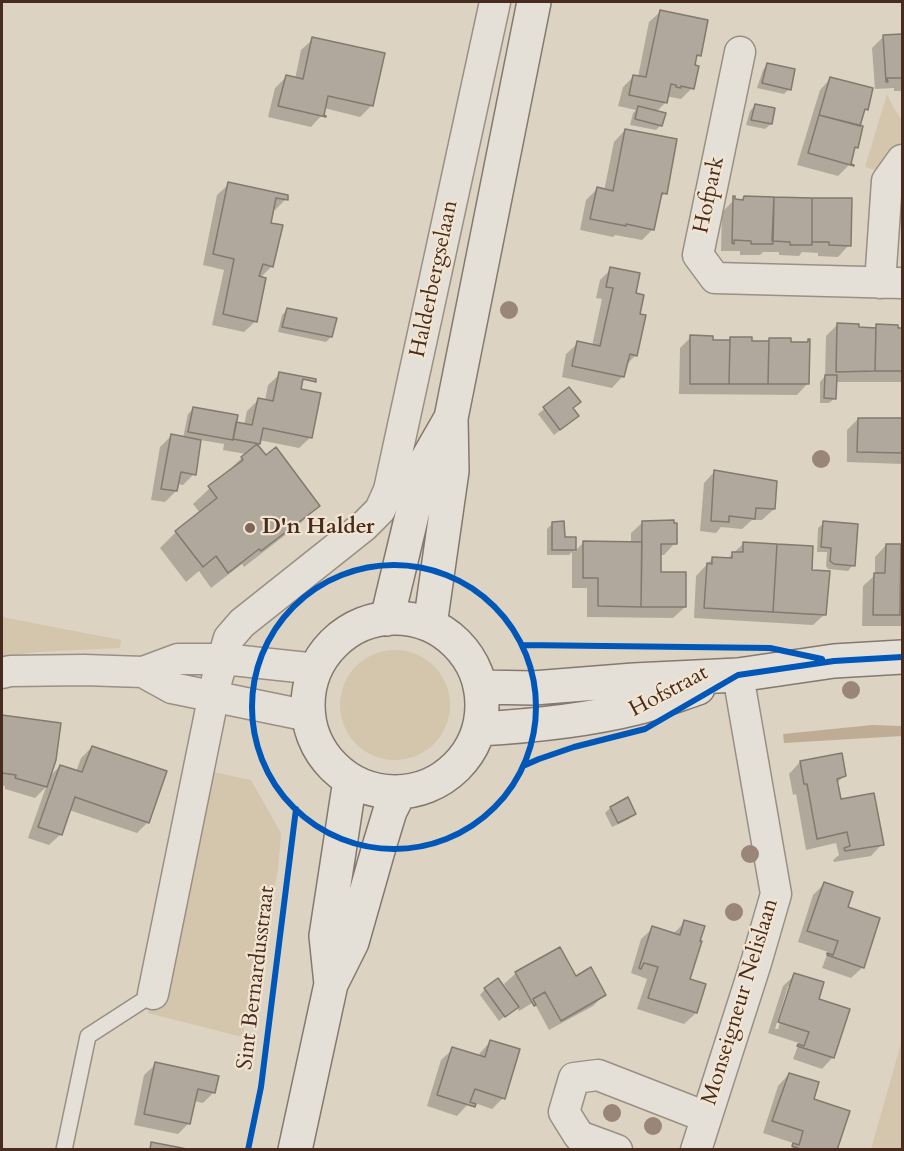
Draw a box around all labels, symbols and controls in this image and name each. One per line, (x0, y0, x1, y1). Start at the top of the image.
street label: Hofpark (689, 154, 731, 236)
street label: Halderbergselaan (405, 198, 465, 360)
place label: D'n Halder (262, 515, 375, 541)
marker: D'n Halder (243, 521, 257, 535)
street label: Hofstraat (625, 660, 713, 724)
street label: Sint Bernardusstraat (233, 885, 281, 1071)
street label: Monseigneur Nelislaan (697, 896, 785, 1108)

